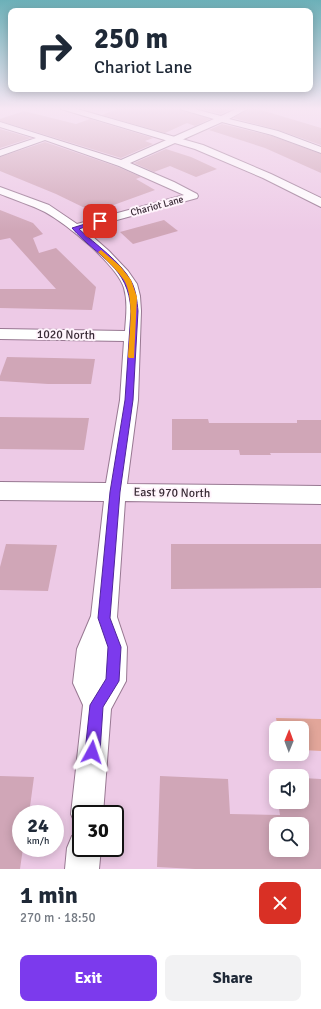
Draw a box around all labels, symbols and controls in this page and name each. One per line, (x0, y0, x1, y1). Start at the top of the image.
text: 250 m (94, 22, 168, 56)
icon: right (28, 24, 80, 76)
text: Chariot Lane (94, 56, 192, 78)
street label: Chariot Lane (129, 193, 185, 219)
pin (83, 204, 117, 238)
icon: arrive (89, 210, 111, 232)
street label: 1020 North (37, 327, 95, 343)
street label: East 970 North (133, 485, 211, 501)
north arrow (269, 721, 309, 761)
map controls (269, 721, 309, 857)
position arrow (71, 731, 113, 773)
button: sound (269, 769, 309, 809)
speed limit sign: 30 (72, 805, 124, 857)
text: 24 (27, 813, 49, 838)
button: search (269, 817, 309, 857)
text: km/h (27, 835, 49, 847)
text: 1 min (20, 880, 78, 910)
button: close (259, 882, 301, 924)
text: 270 m · 18:50 (20, 910, 96, 926)
button: Exit (20, 955, 157, 1001)
button: Share (165, 955, 301, 1001)

